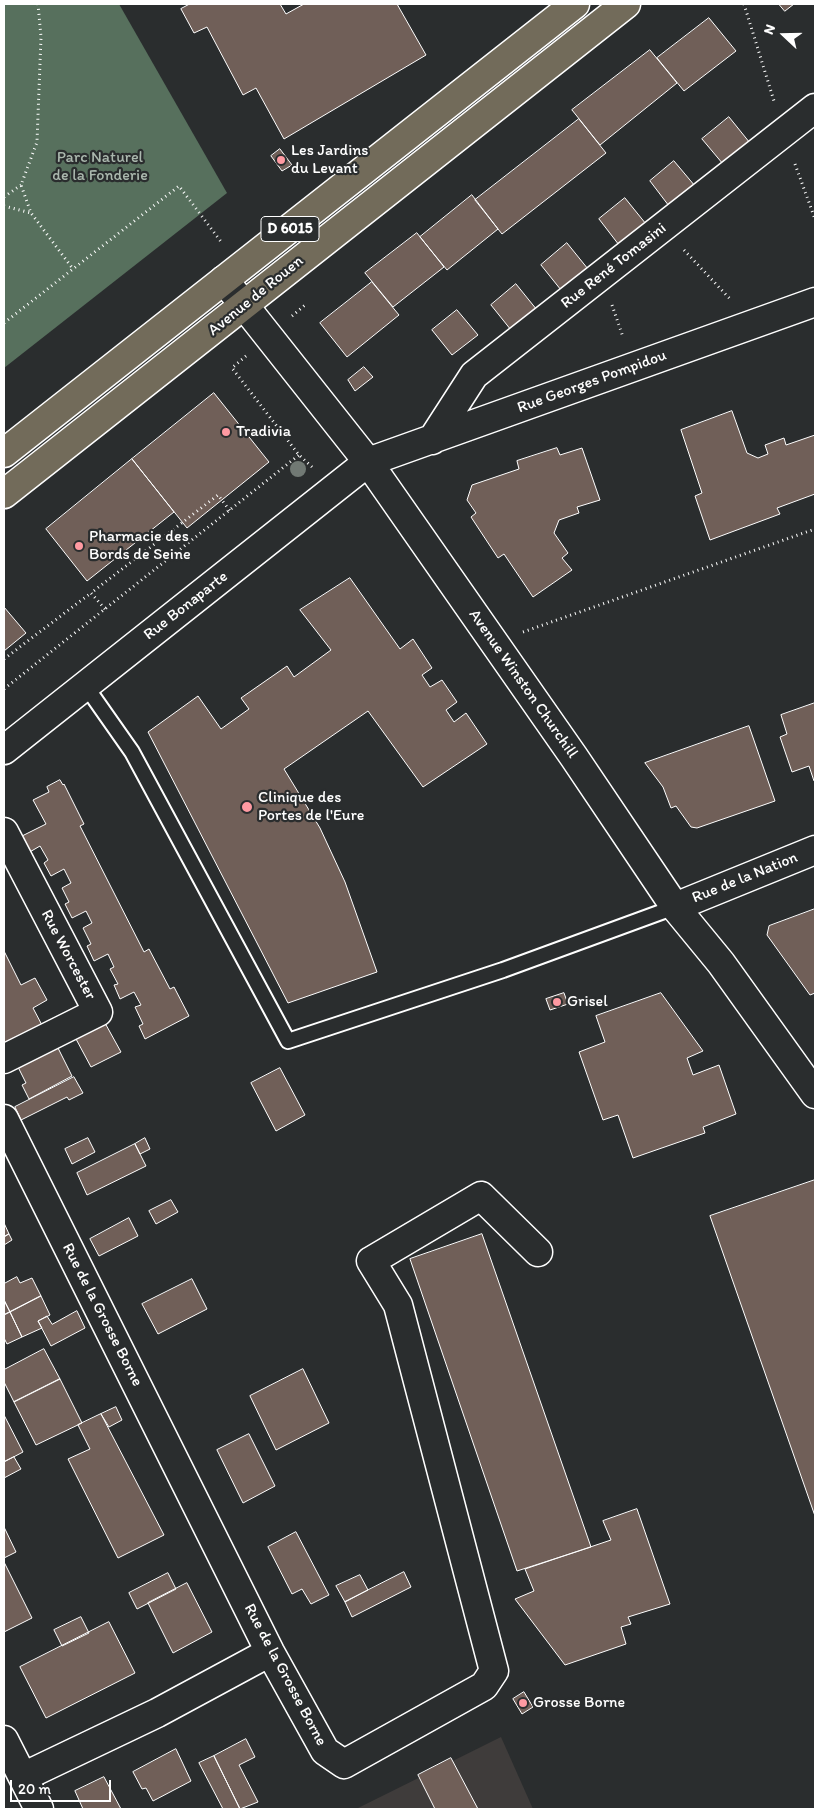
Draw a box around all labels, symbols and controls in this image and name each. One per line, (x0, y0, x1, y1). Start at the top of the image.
north arrow (759, 10, 809, 60)
text: N (760, 22, 779, 37)
place label: Les Jardins du Levant (291, 141, 368, 179)
park label: Parc Naturel de la Fonderie (52, 148, 148, 186)
marker: Les Jardins du Levant (275, 154, 287, 166)
road number: D 6015 (261, 216, 319, 242)
street label: Rue René Tomasini (557, 219, 671, 313)
street label: Avenue de Rouen (205, 252, 307, 340)
street label: Rue Georges Pompidou (515, 346, 669, 418)
place label: Tradivia (236, 422, 291, 442)
marker: Tradivia (220, 426, 232, 438)
place label: Pharmacie des Bords de Seine (89, 527, 191, 565)
marker: Pharmacie des Bords de Seine (73, 540, 85, 552)
street label: Rue Bonaparte (140, 567, 232, 645)
street label: Avenue Winston Churchill (464, 606, 582, 762)
place label: Clinique des Portes de l'Eure (258, 788, 364, 826)
marker: Clinique des Portes de l'Eure (240, 800, 254, 814)
street label: Rue de la Nation (689, 848, 801, 908)
street label: Rue Worcester (36, 907, 100, 1003)
place label: Grisel (567, 992, 608, 1012)
marker: Grisel (551, 996, 563, 1008)
street label: Rue de la Grosse Borne (58, 1240, 146, 1390)
street label: Rue de la Grosse Borne (239, 1601, 331, 1749)
place label: Grosse Borne (533, 1693, 625, 1713)
marker: Grosse Borne (517, 1697, 529, 1709)
scale bar (12, 1770, 114, 1802)
text: 20 m (18, 1780, 51, 1798)

